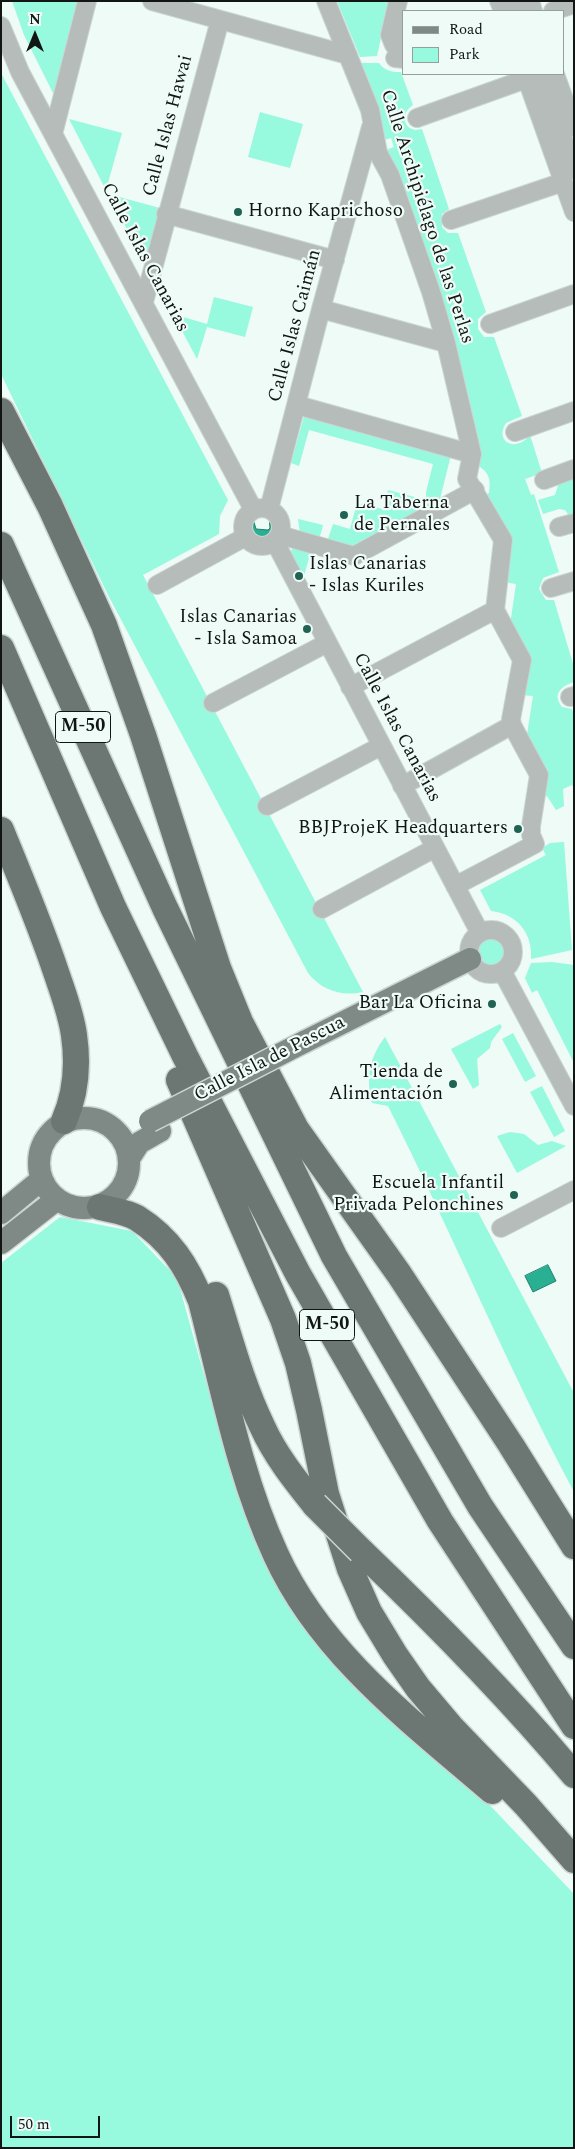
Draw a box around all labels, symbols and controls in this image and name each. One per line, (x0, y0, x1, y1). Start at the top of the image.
text: N (29, 9, 41, 30)
north arrow (10, 10, 60, 60)
legend (402, 10, 565, 75)
text: Road (449, 18, 483, 41)
text: Park (449, 43, 480, 66)
street label: Calle Islas Hawai (139, 53, 199, 199)
street label: Calle Archipiélago de las Perlas (374, 87, 478, 347)
street label: Calle Islas Canarias (95, 179, 193, 337)
place label: Horno Kaprichoso (248, 201, 403, 223)
marker: Horno Kaprichoso (232, 206, 244, 218)
street label: Calle Islas Caimán (265, 247, 327, 405)
place label: La Taberna de Pernales (354, 493, 450, 537)
marker: La Taberna de Pernales (338, 509, 350, 521)
place label: Islas Canarias - Islas Kuriles (309, 554, 427, 598)
marker: Islas Canarias - Islas Kuriles (293, 570, 305, 582)
place label: Islas Canarias - Isla Samoa (179, 607, 297, 651)
marker: Islas Canarias - Isla Samoa (301, 623, 313, 635)
street label: Calle Islas Canarias (347, 649, 445, 807)
road number: M-50 (56, 712, 110, 742)
place label: BBJProjeK Headquarters (298, 818, 508, 840)
marker: BBJProjeK Headquarters (512, 823, 524, 835)
place label: Bar La Oficina (359, 993, 482, 1015)
marker: Bar La Oficina (486, 998, 498, 1010)
street label: Calle Isla de Pascua (191, 1012, 349, 1108)
place label: Tienda de Alimentación (328, 1062, 443, 1106)
marker: Tienda de Alimentación (447, 1078, 459, 1090)
place label: Escuela Infantil Privada Pelonchines (333, 1173, 504, 1217)
marker: Escuela Infantil Privada Pelonchines (508, 1189, 520, 1201)
road number: M-50 (300, 1310, 354, 1340)
scale bar (12, 2106, 102, 2138)
text: 50 m (18, 2113, 50, 2136)

